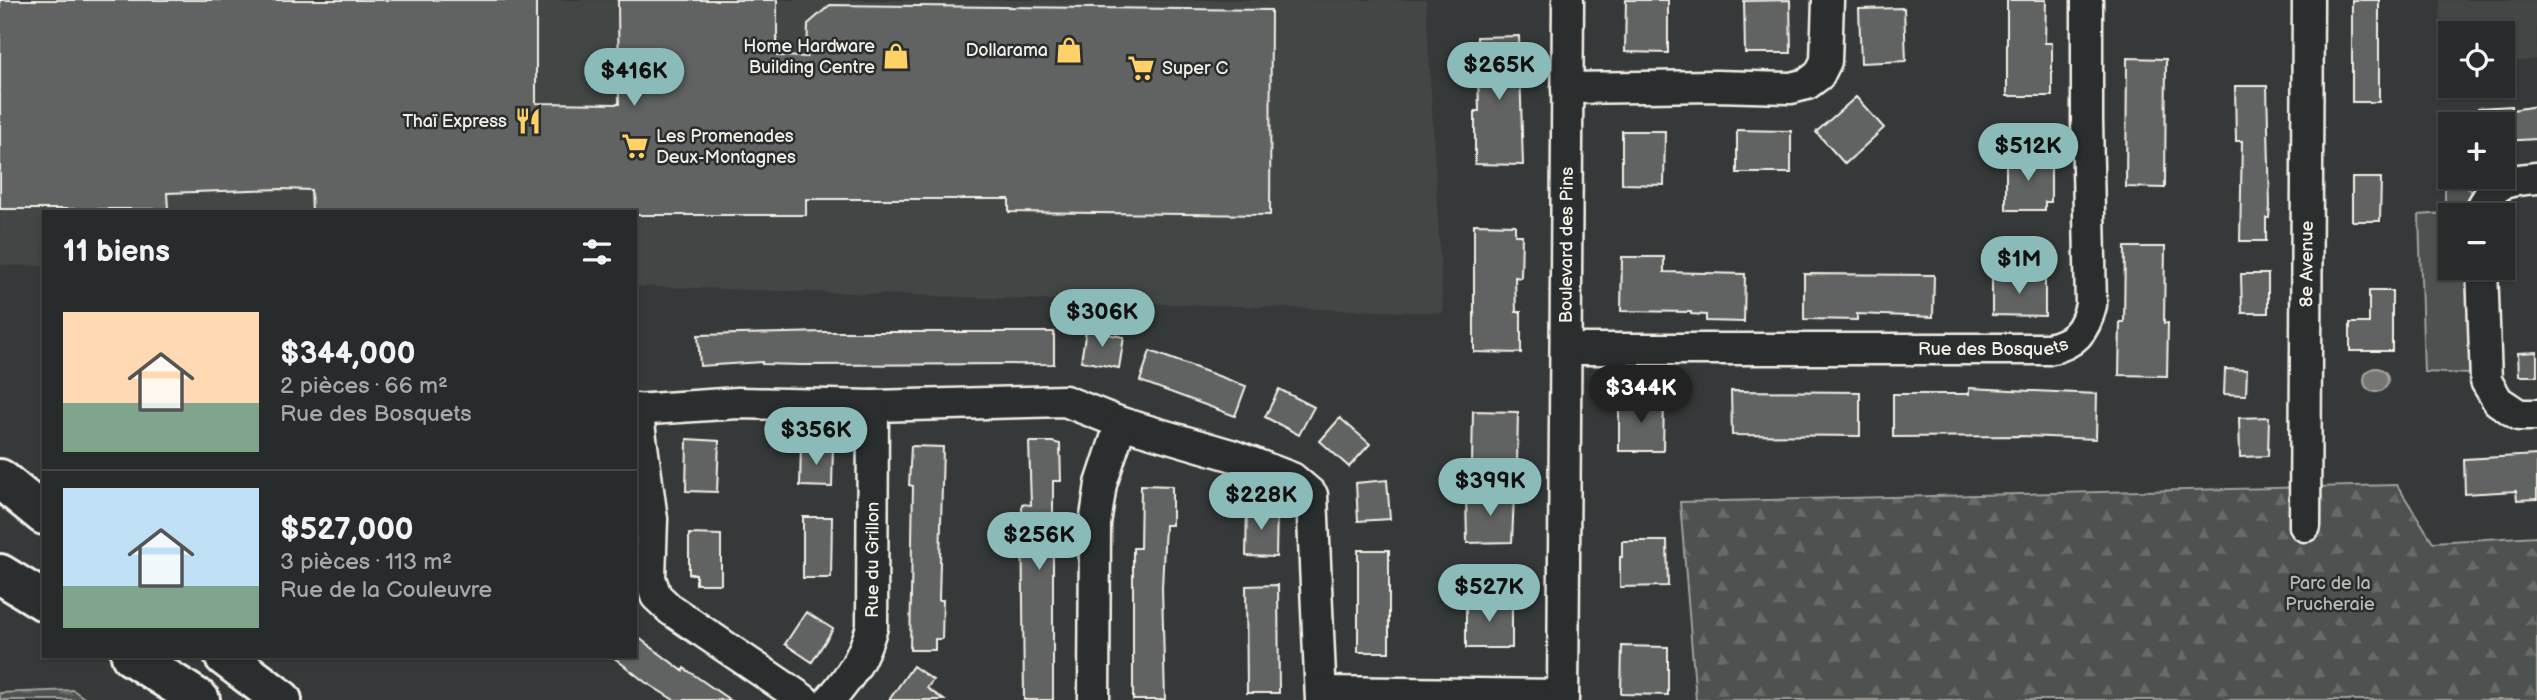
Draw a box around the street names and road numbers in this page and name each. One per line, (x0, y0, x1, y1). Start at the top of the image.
street label: Boulevard des Pins (1556, 167, 1578, 323)
street label: 8e Avenue (2296, 220, 2318, 307)
street label: Rue des Bosquets (1918, 334, 2072, 361)
street label: Rue du Grillon (862, 502, 884, 618)

